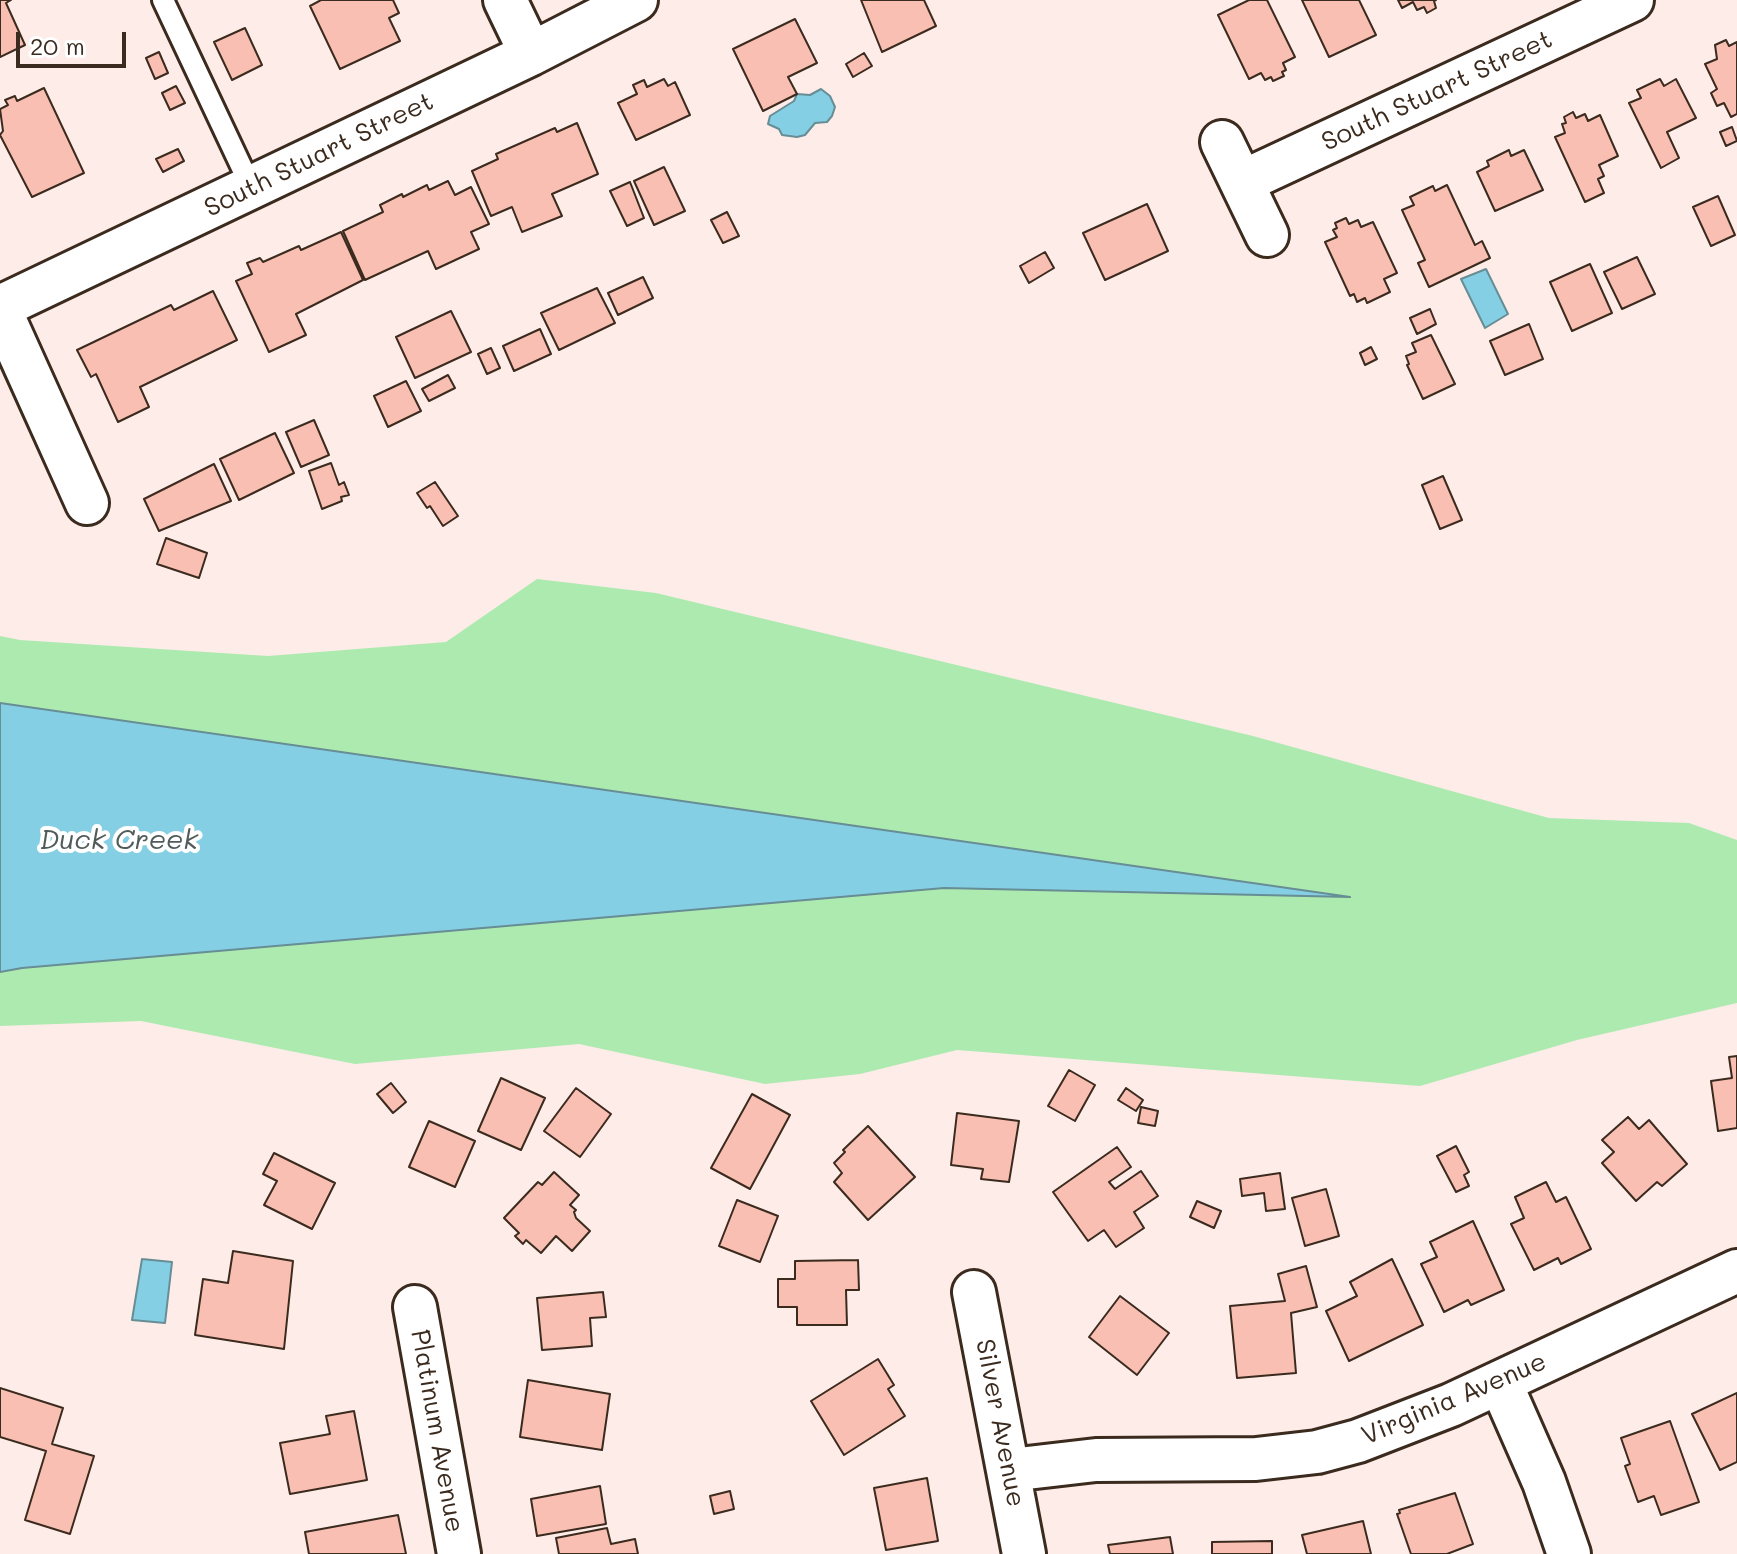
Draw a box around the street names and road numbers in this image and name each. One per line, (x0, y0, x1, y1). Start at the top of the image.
street label: South Stuart Street (1317, 24, 1557, 158)
street label: South Stuart Street (199, 86, 439, 224)
street label: Platinum Avenue (404, 1327, 470, 1535)
street label: Silver Avenue (968, 1336, 1032, 1510)
street label: Virginia Avenue (1357, 1346, 1551, 1452)

